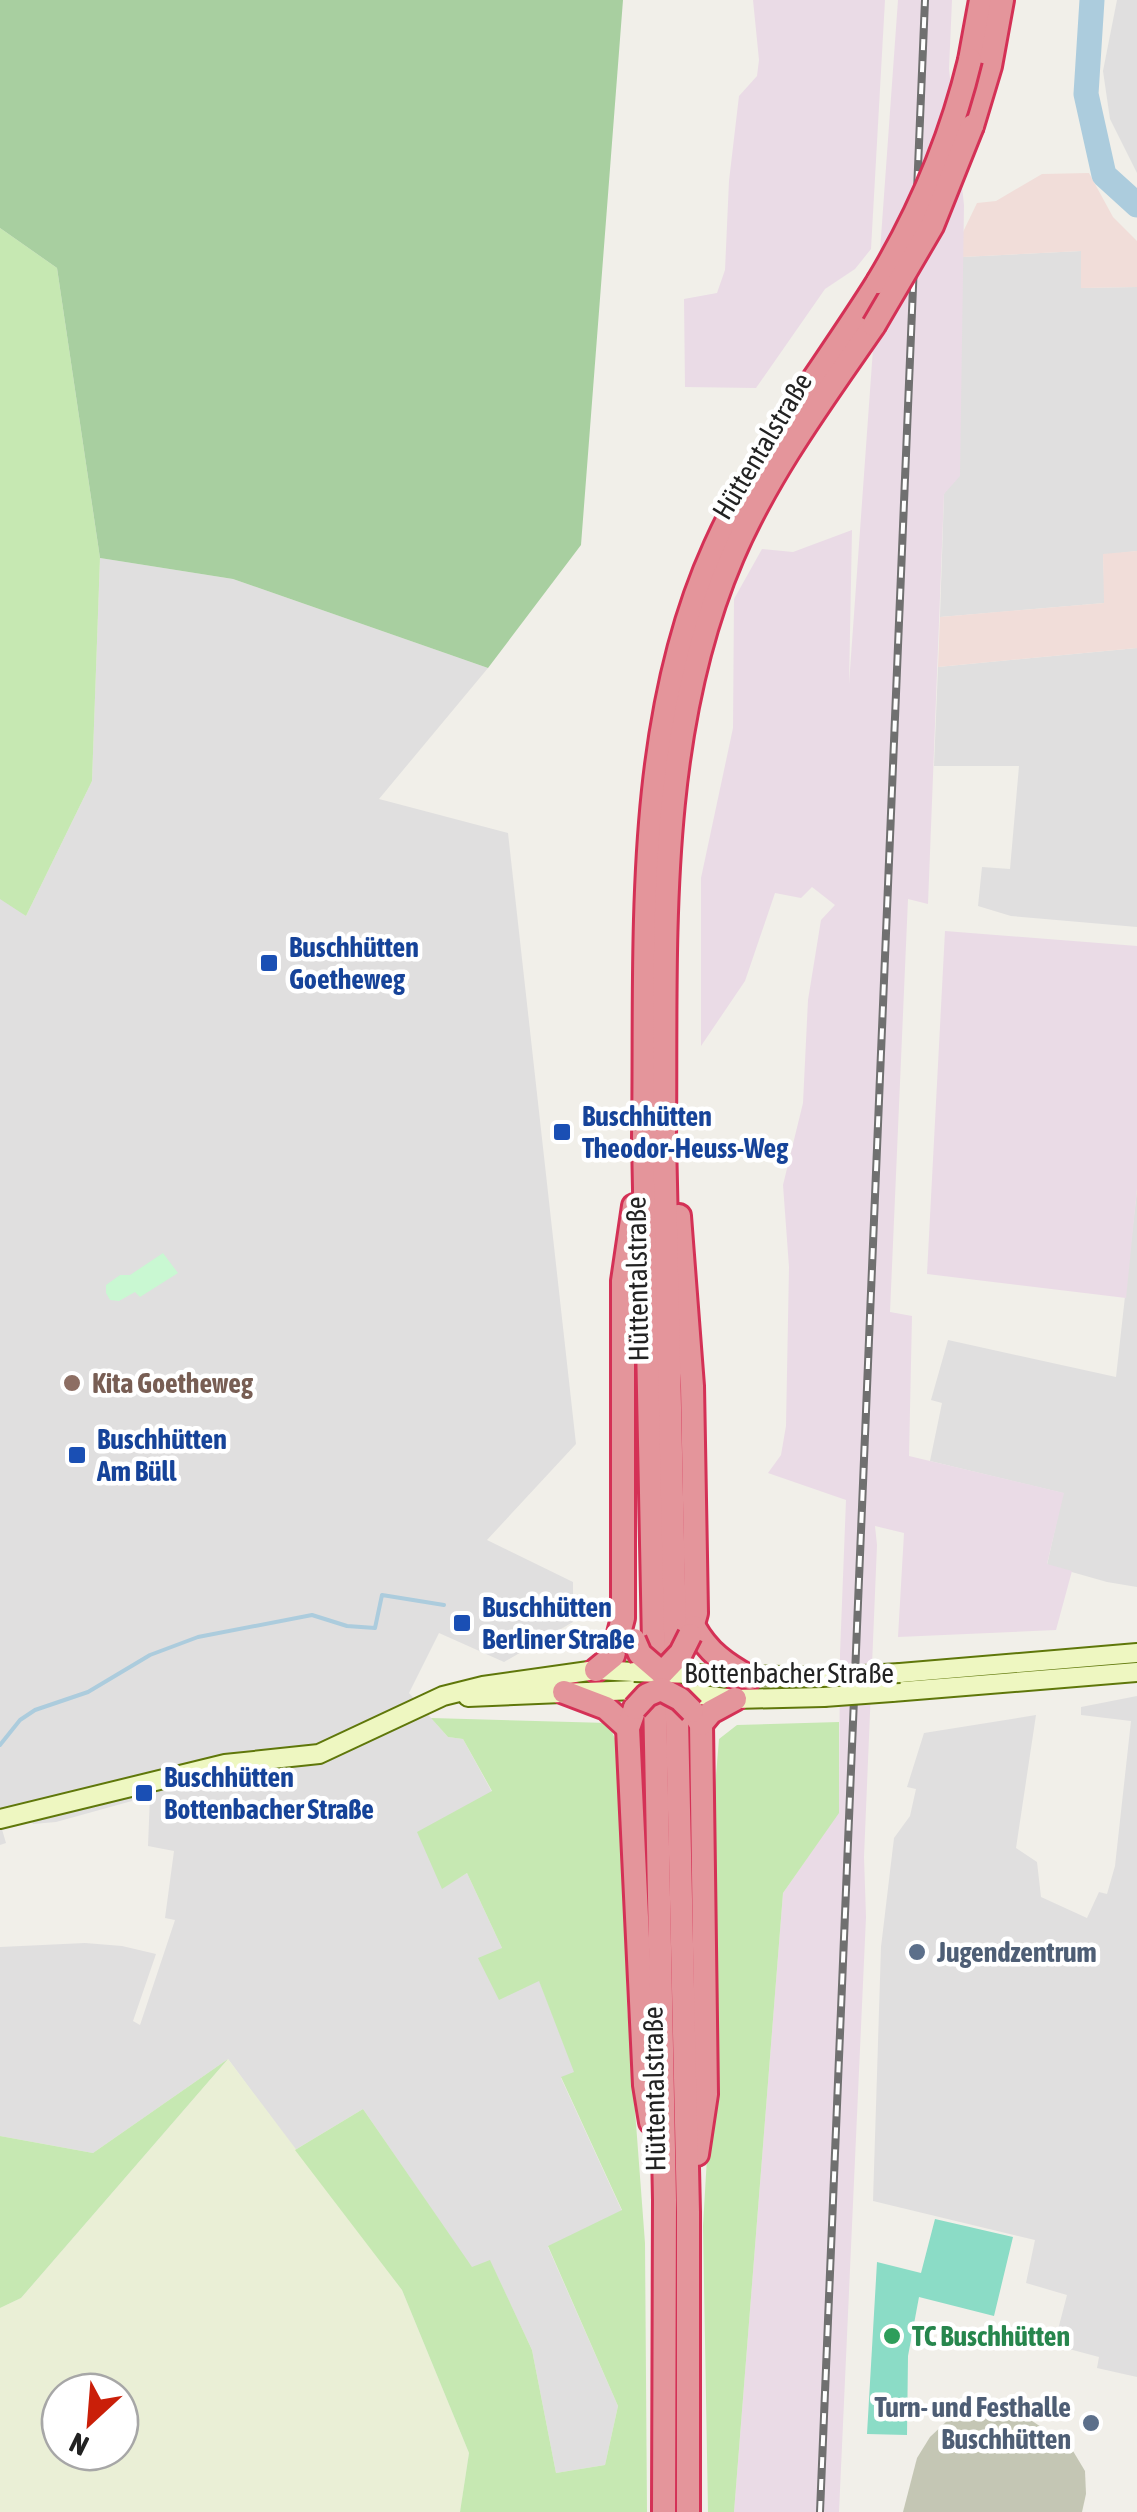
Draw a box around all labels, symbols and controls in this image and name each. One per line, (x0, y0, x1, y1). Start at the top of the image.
street label: Hüttentalstraße (706, 367, 818, 525)
place label: Buschhütten Goetheweg (289, 931, 419, 995)
marker: Buschhütten Goetheweg (258, 952, 280, 974)
place label: Buschhütten Theodor-Heuss-Weg (582, 1100, 789, 1164)
marker: Buschhütten Theodor-Heuss-Weg (551, 1121, 573, 1143)
street label: Hüttentalstraße (620, 1196, 654, 1362)
place label: Kita Goetheweg (92, 1367, 254, 1399)
marker: Kita Goetheweg (61, 1372, 83, 1394)
place label: Buschhütten Am Büll (96, 1423, 227, 1487)
marker: Buschhütten Am Büll (66, 1444, 88, 1466)
place label: Buschhütten Berliner Straße (482, 1591, 635, 1655)
marker: Buschhütten Berliner Straße (451, 1612, 473, 1634)
street label: Bottenbacher Straße (684, 1657, 894, 1689)
place label: Buschhütten Bottenbacher Straße (164, 1761, 374, 1825)
marker: Buschhütten Bottenbacher Straße (133, 1782, 155, 1804)
place label: Jugendzentrum (936, 1936, 1097, 1968)
marker: Jugendzentrum (906, 1941, 928, 1963)
street label: Hüttentalstraße (637, 2006, 671, 2172)
place label: TC Buschhütten (912, 2320, 1070, 2352)
marker: TC Buschhütten (881, 2325, 903, 2347)
north arrow (40, 2372, 140, 2472)
place label: Turn- und Festhalle Buschhütten (874, 2391, 1071, 2455)
marker: Turn- und Festhalle Buschhütten (1080, 2412, 1102, 2434)
text: N (65, 2426, 93, 2462)

